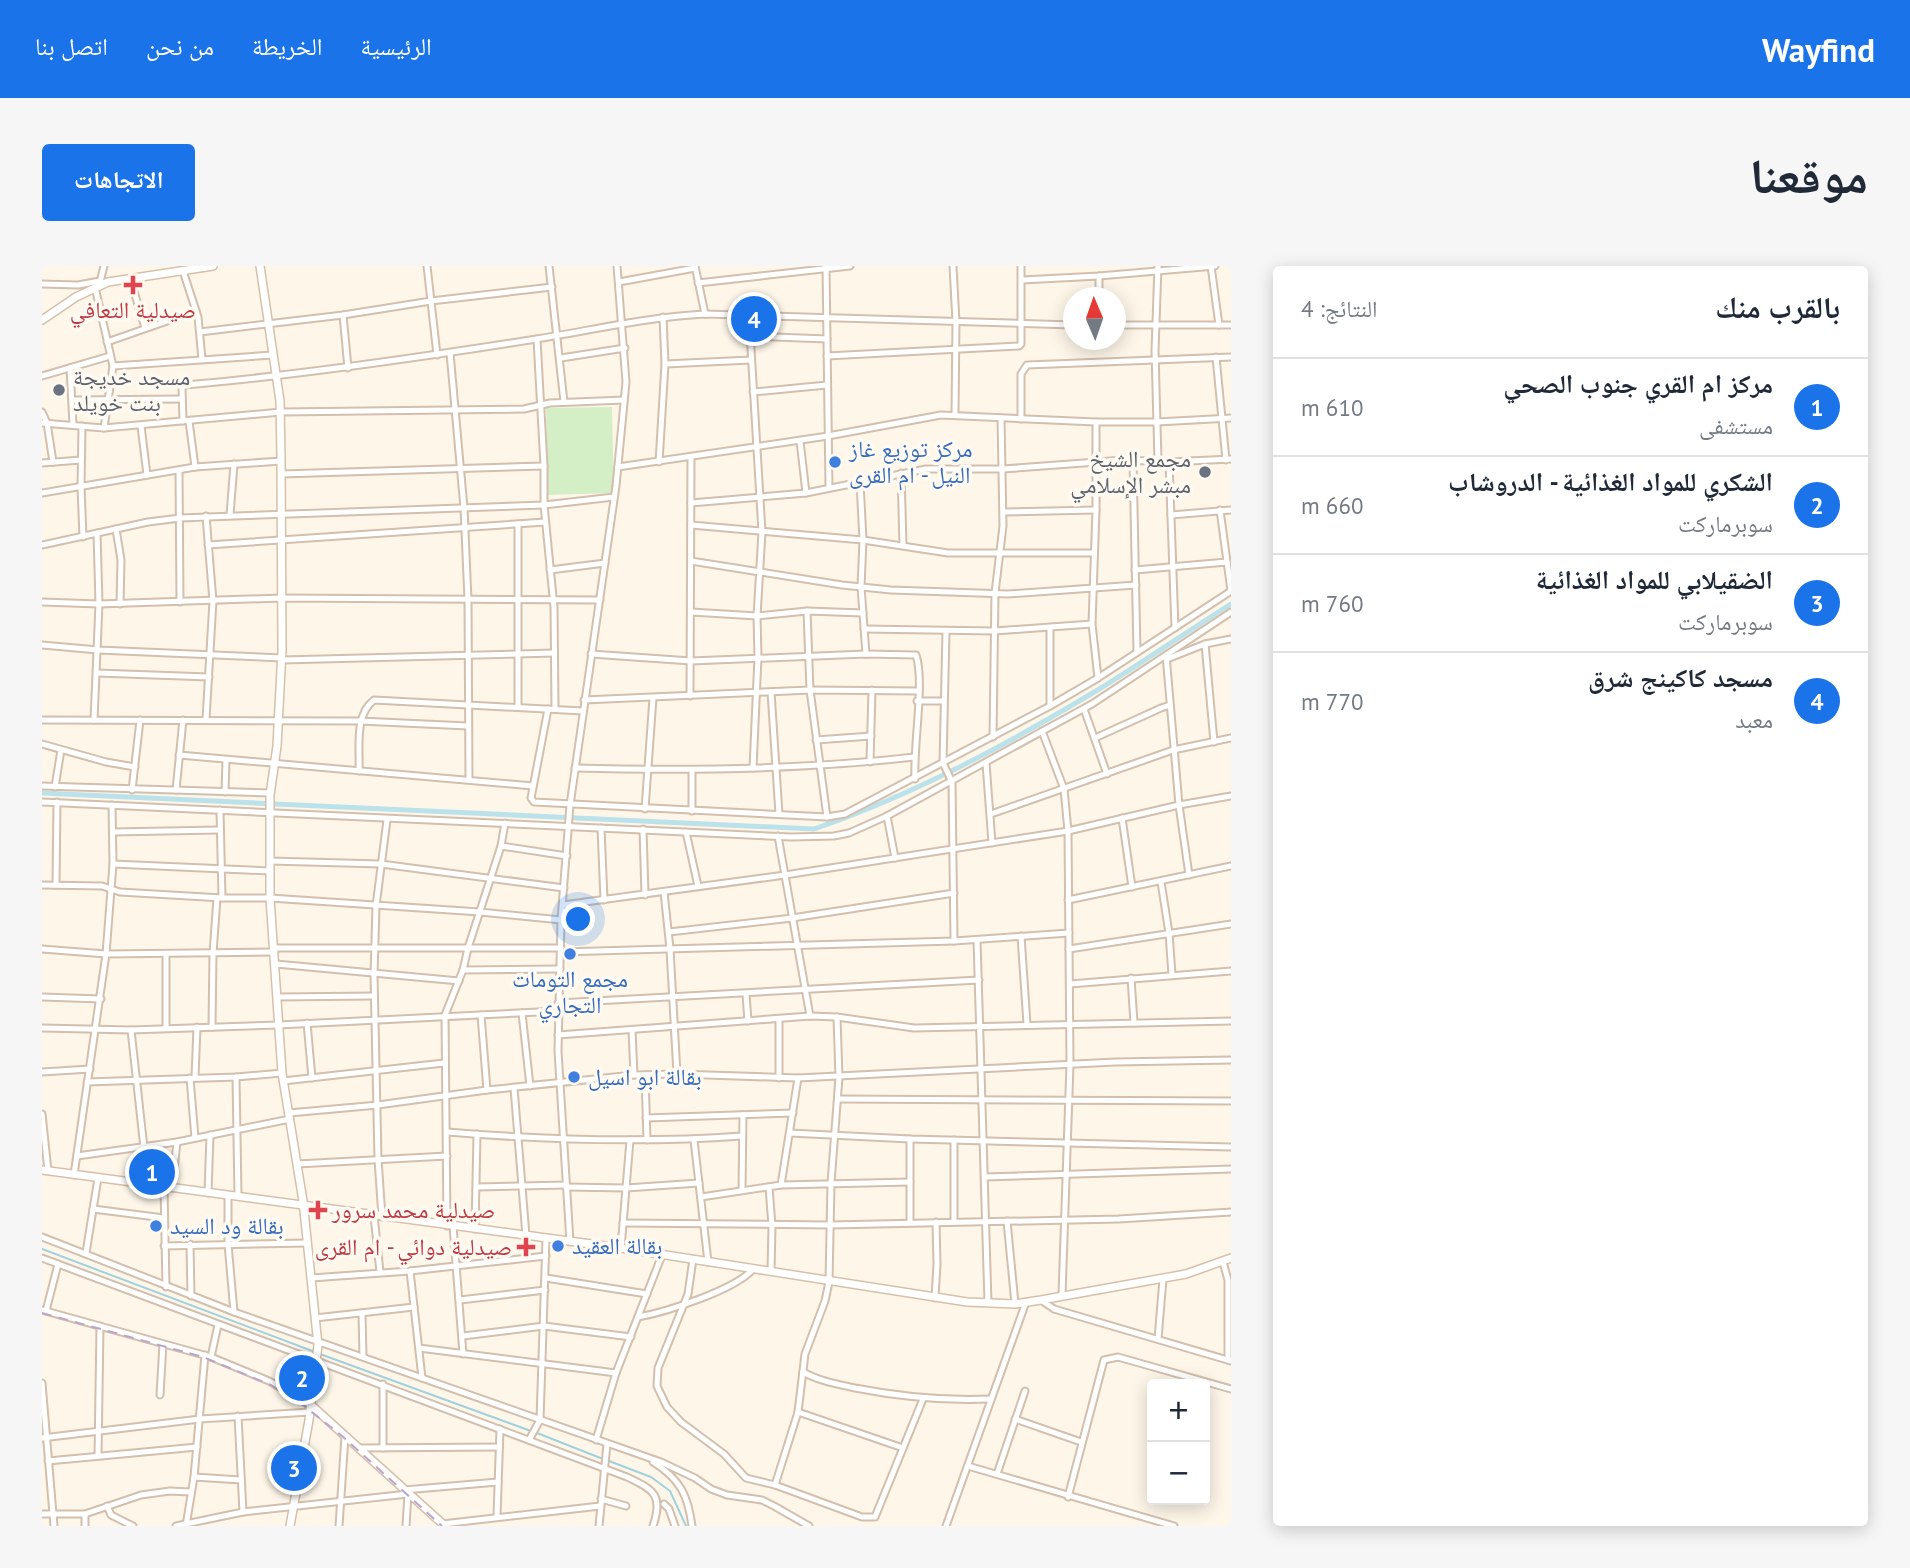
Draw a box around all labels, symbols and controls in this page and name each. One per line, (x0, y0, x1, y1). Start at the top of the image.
text: Wayfind (1762, 28, 1875, 71)
text: اتصل بنا (35, 31, 108, 62)
text: من نحن (146, 31, 214, 62)
text: الخريطة (252, 31, 323, 62)
text: الرئيسية (361, 31, 432, 62)
text: موقعنا (1750, 143, 1868, 207)
button: الاتجاهات (42, 144, 195, 221)
marker: صيدلية التعافي (125, 277, 141, 293)
north arrow (1063, 287, 1126, 350)
text: بالقرب منك (1715, 287, 1840, 326)
pin: 4 (731, 293, 777, 345)
text: النتائج: 4 (1301, 294, 1378, 323)
place label: صيدلية التعافي (70, 295, 196, 329)
place label: مسجد خديجة بنت خويلد (73, 362, 190, 417)
text: مركز ام القري جنوب الصحي (1503, 367, 1773, 400)
marker: مسجد خديجة بنت خويلد (51, 382, 67, 398)
text: 610 m (1301, 393, 1363, 422)
text: 1 (1810, 393, 1824, 422)
text: مستشفى (1699, 411, 1773, 440)
place label: مركز توزيع غاز النيل - ام القرى (848, 434, 973, 491)
place label: مجمع الشيخ مبشر الإسلامي (1070, 444, 1191, 504)
marker: مركز توزيع غاز النيل - ام القرى (827, 454, 843, 470)
marker: مجمع الشيخ مبشر الإسلامي (1197, 464, 1213, 480)
text: الشكري للمواد الغذائية - الدروشاب (1448, 465, 1773, 498)
text: 660 m (1301, 491, 1363, 520)
text: 2 (1810, 491, 1824, 520)
text: سوبرماركت (1678, 509, 1773, 538)
text: الضقيلابي للمواد الغذائية (1536, 563, 1773, 596)
text: 760 m (1301, 589, 1363, 618)
text: 3 (1810, 589, 1824, 618)
text: سوبرماركت (1678, 607, 1773, 636)
text: مسجد كاكينج شرق (1588, 661, 1773, 694)
text: 770 m (1301, 687, 1363, 716)
text: 4 (1810, 687, 1824, 716)
text: معبد (1735, 705, 1773, 734)
your location (561, 902, 595, 936)
marker: مجمع التومات التجاري (562, 946, 578, 962)
place label: مجمع التومات التجاري (512, 964, 628, 1024)
place label: بقالة ابو اسيل (588, 1062, 702, 1091)
marker: بقالة ابو اسيل (566, 1069, 582, 1085)
pin: 1 (129, 1146, 175, 1198)
place label: صيدلية محمد سرور (331, 1195, 495, 1224)
marker: صيدلية محمد سرور (310, 1202, 326, 1218)
place label: بقالة ود السيد (170, 1211, 284, 1240)
marker: بقالة ود السيد (148, 1218, 164, 1234)
place label: بقالة العقيد (572, 1231, 662, 1260)
place label: صيدلية دوائي - ام القرى (315, 1232, 512, 1266)
marker: بقالة العقيد (550, 1238, 566, 1254)
marker: صيدلية دوائي - ام القرى (518, 1239, 534, 1255)
pin: 2 (279, 1352, 325, 1404)
map controls (1147, 1379, 1210, 1505)
button: + (1147, 1379, 1210, 1442)
pin: 3 (271, 1442, 317, 1494)
button: − (1147, 1442, 1210, 1505)

